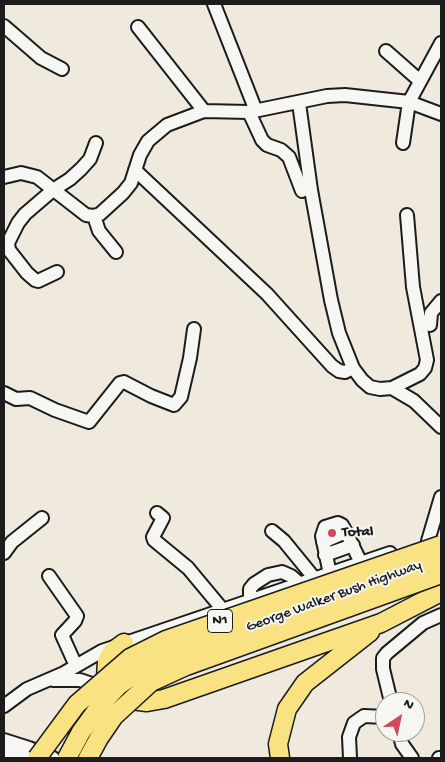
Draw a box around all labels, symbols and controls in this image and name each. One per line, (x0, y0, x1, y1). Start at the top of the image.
place label: Total (342, 524, 373, 542)
marker: Total (326, 527, 338, 539)
street label: George Walker Bush Highway (244, 557, 424, 637)
road number: N1 (208, 610, 232, 632)
north arrow (375, 692, 425, 742)
text: N (400, 695, 417, 715)

